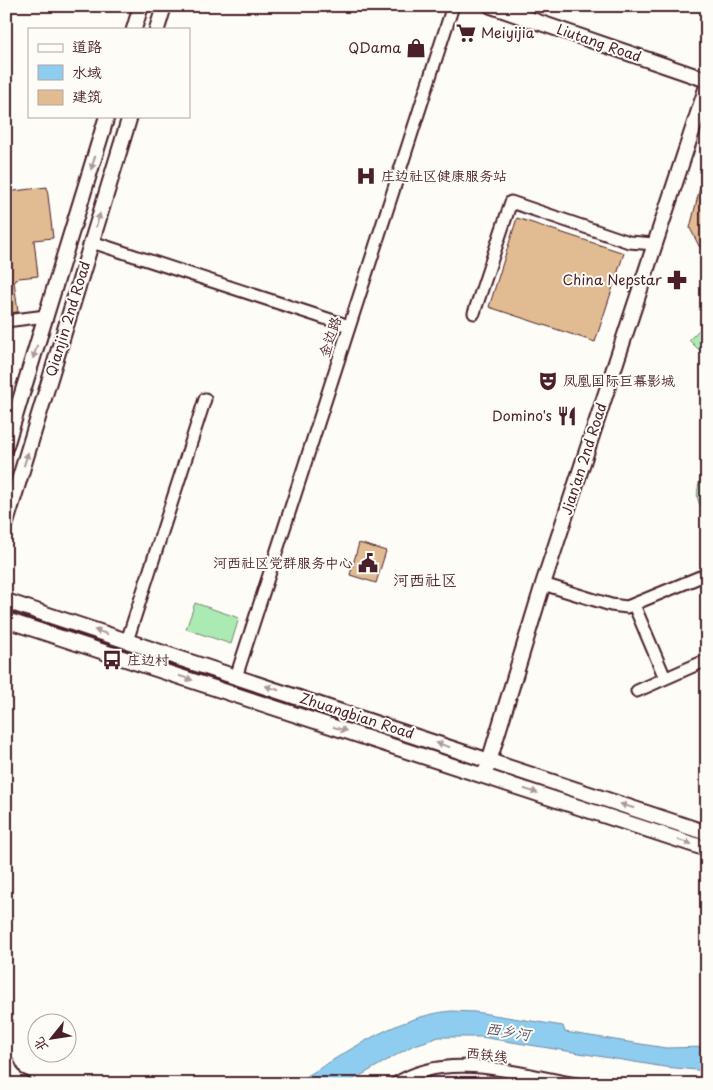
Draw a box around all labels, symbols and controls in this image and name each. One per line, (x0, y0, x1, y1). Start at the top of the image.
street label: Liutang Road (554, 18, 644, 67)
supermarket icon: Meiyijia (455, 22, 477, 44)
place label: Meiyijia (481, 22, 535, 43)
legend (28, 28, 190, 118)
text: 道路 (72, 34, 102, 57)
place label: QDama (348, 37, 401, 58)
shop icon: QDama (405, 37, 427, 59)
text: 水域 (72, 60, 102, 83)
text: 建筑 (72, 84, 102, 107)
one-way arrow (89, 155, 97, 170)
hospital icon: 庄边社区健康服务站 (355, 165, 377, 187)
place label: 庄边社区健康服务站 (381, 165, 507, 186)
one-way arrow (95, 212, 103, 227)
street label: Qianjin 2nd Road (40, 258, 95, 379)
place label: China Nepstar (563, 269, 662, 290)
pharmacy icon: China Nepstar (666, 269, 688, 291)
street label: 金边路 (313, 314, 346, 360)
one-way arrow (31, 344, 39, 359)
theatre icon: 凤凰国际巨幕影城 (537, 370, 559, 392)
place label: 凤凰国际巨幕影城 (563, 370, 675, 391)
street label: Jian'an 2nd Road (556, 400, 612, 518)
place label: Domino's (492, 405, 552, 426)
restaurant icon: Domino's (556, 405, 578, 427)
one-way arrow (22, 452, 30, 467)
place label: 河西社区党群服务中心 (213, 552, 353, 573)
public building icon: 河西社区党群服务中心 (357, 552, 379, 574)
district label: 河西社区 (393, 567, 457, 591)
one-way arrow (93, 628, 108, 636)
bus stop icon: 庄边村 (101, 649, 123, 671)
place label: 庄边村 (127, 649, 169, 670)
one-way arrow (178, 675, 193, 683)
one-way arrow (264, 684, 279, 692)
street label: Zhuangbian Road (297, 687, 417, 744)
one-way arrow (333, 725, 348, 733)
one-way arrow (435, 741, 450, 749)
one-way arrow (524, 787, 539, 795)
one-way arrow (620, 802, 635, 809)
one-way arrow (678, 838, 693, 846)
north arrow (28, 1012, 78, 1062)
water label: 西乡河 (484, 1016, 535, 1046)
text: 北 (28, 1033, 53, 1056)
street label: 西铁线 (465, 1042, 509, 1067)

